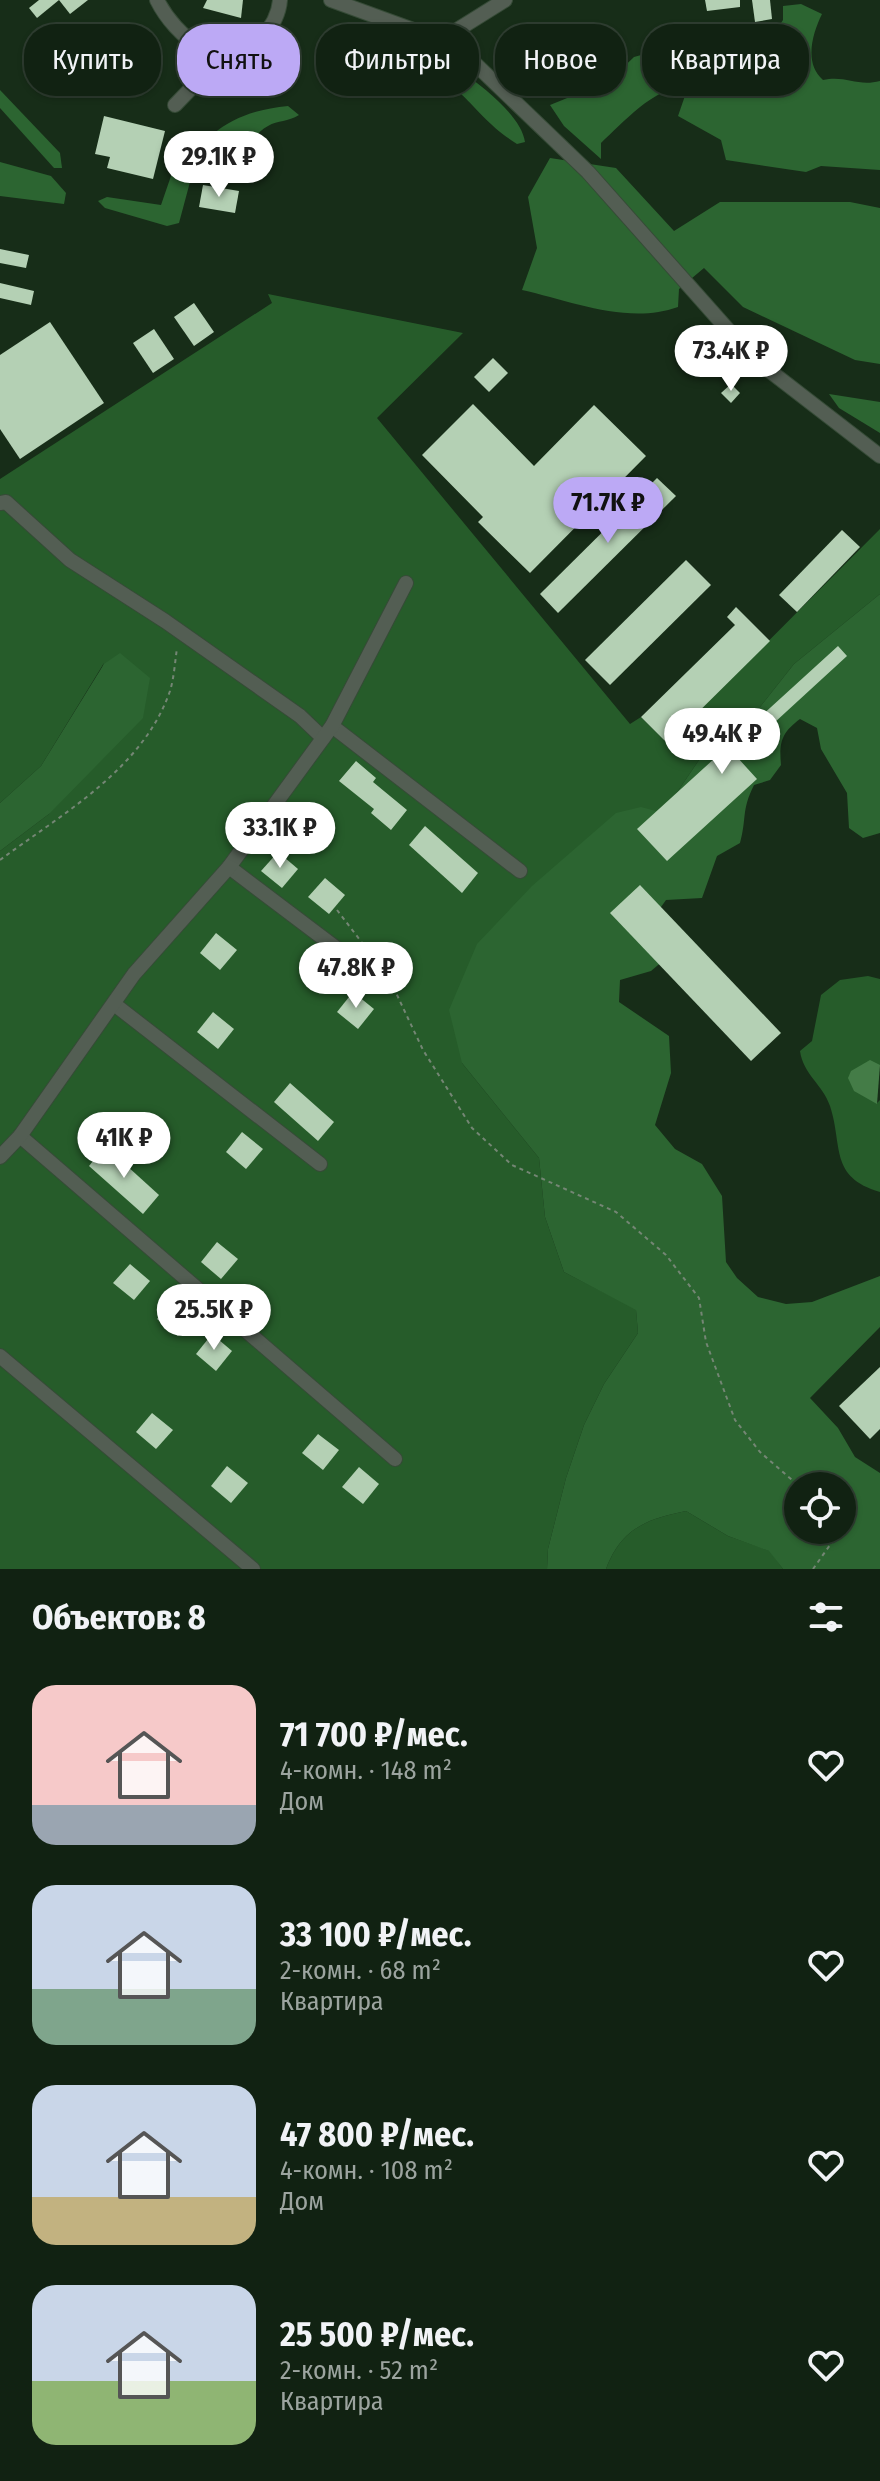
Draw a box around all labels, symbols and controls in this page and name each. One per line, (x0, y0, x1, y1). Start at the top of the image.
chip: Купить (24, 24, 161, 96)
chip: Снять (177, 24, 300, 96)
chip: Фильтры (316, 24, 479, 96)
chip: Новое (495, 24, 626, 96)
chip: Квартира (642, 24, 809, 96)
pin: 29.1K ₽ (145, 131, 293, 199)
text: 29.1K ₽ (182, 141, 256, 172)
pin: 73.4K ₽ (657, 325, 805, 393)
text: 73.4K ₽ (693, 335, 769, 366)
pin: 71.7K ₽ (534, 477, 682, 545)
text: 71.7K ₽ (571, 487, 645, 518)
pin: 49.4K ₽ (648, 708, 796, 776)
text: 49.4K ₽ (682, 718, 762, 749)
pin: 33.1K ₽ (206, 802, 354, 870)
text: 33.1K ₽ (243, 812, 317, 843)
pin: 47.8K ₽ (282, 942, 430, 1010)
text: 47.8K ₽ (317, 952, 395, 983)
pin: 41K ₽ (68, 1112, 180, 1180)
text: 41K ₽ (95, 1122, 153, 1153)
pin: 25.5K ₽ (140, 1284, 288, 1352)
text: 25.5K ₽ (175, 1294, 253, 1325)
map controls (784, 1472, 856, 1544)
button: locate (784, 1472, 856, 1544)
icon: filters (804, 1595, 848, 1639)
text: Объектов: 8 (32, 1597, 206, 1638)
text: 71 700 ₽/мес. (280, 1714, 468, 1755)
icon: home (96, 1717, 192, 1813)
icon: heart (804, 1743, 848, 1787)
text: 4-комн. · 148 m² (280, 1755, 452, 1786)
text: Дом (280, 1786, 324, 1817)
text: 33 100 ₽/мес. (280, 1914, 472, 1955)
icon: home (96, 1917, 192, 2013)
icon: heart (804, 1943, 848, 1987)
text: 2-комн. · 68 m² (280, 1955, 441, 1986)
text: Квартира (280, 1986, 384, 2017)
text: 47 800 ₽/мес. (280, 2114, 474, 2155)
icon: home (96, 2117, 192, 2213)
icon: heart (804, 2143, 848, 2187)
text: 4-комн. · 108 m² (280, 2155, 453, 2186)
text: Дом (280, 2186, 324, 2217)
text: 25 500 ₽/мес. (280, 2314, 474, 2355)
icon: home (96, 2317, 192, 2413)
icon: heart (804, 2343, 848, 2387)
text: 2-комн. · 52 m² (280, 2355, 438, 2386)
text: Квартира (280, 2386, 384, 2417)

